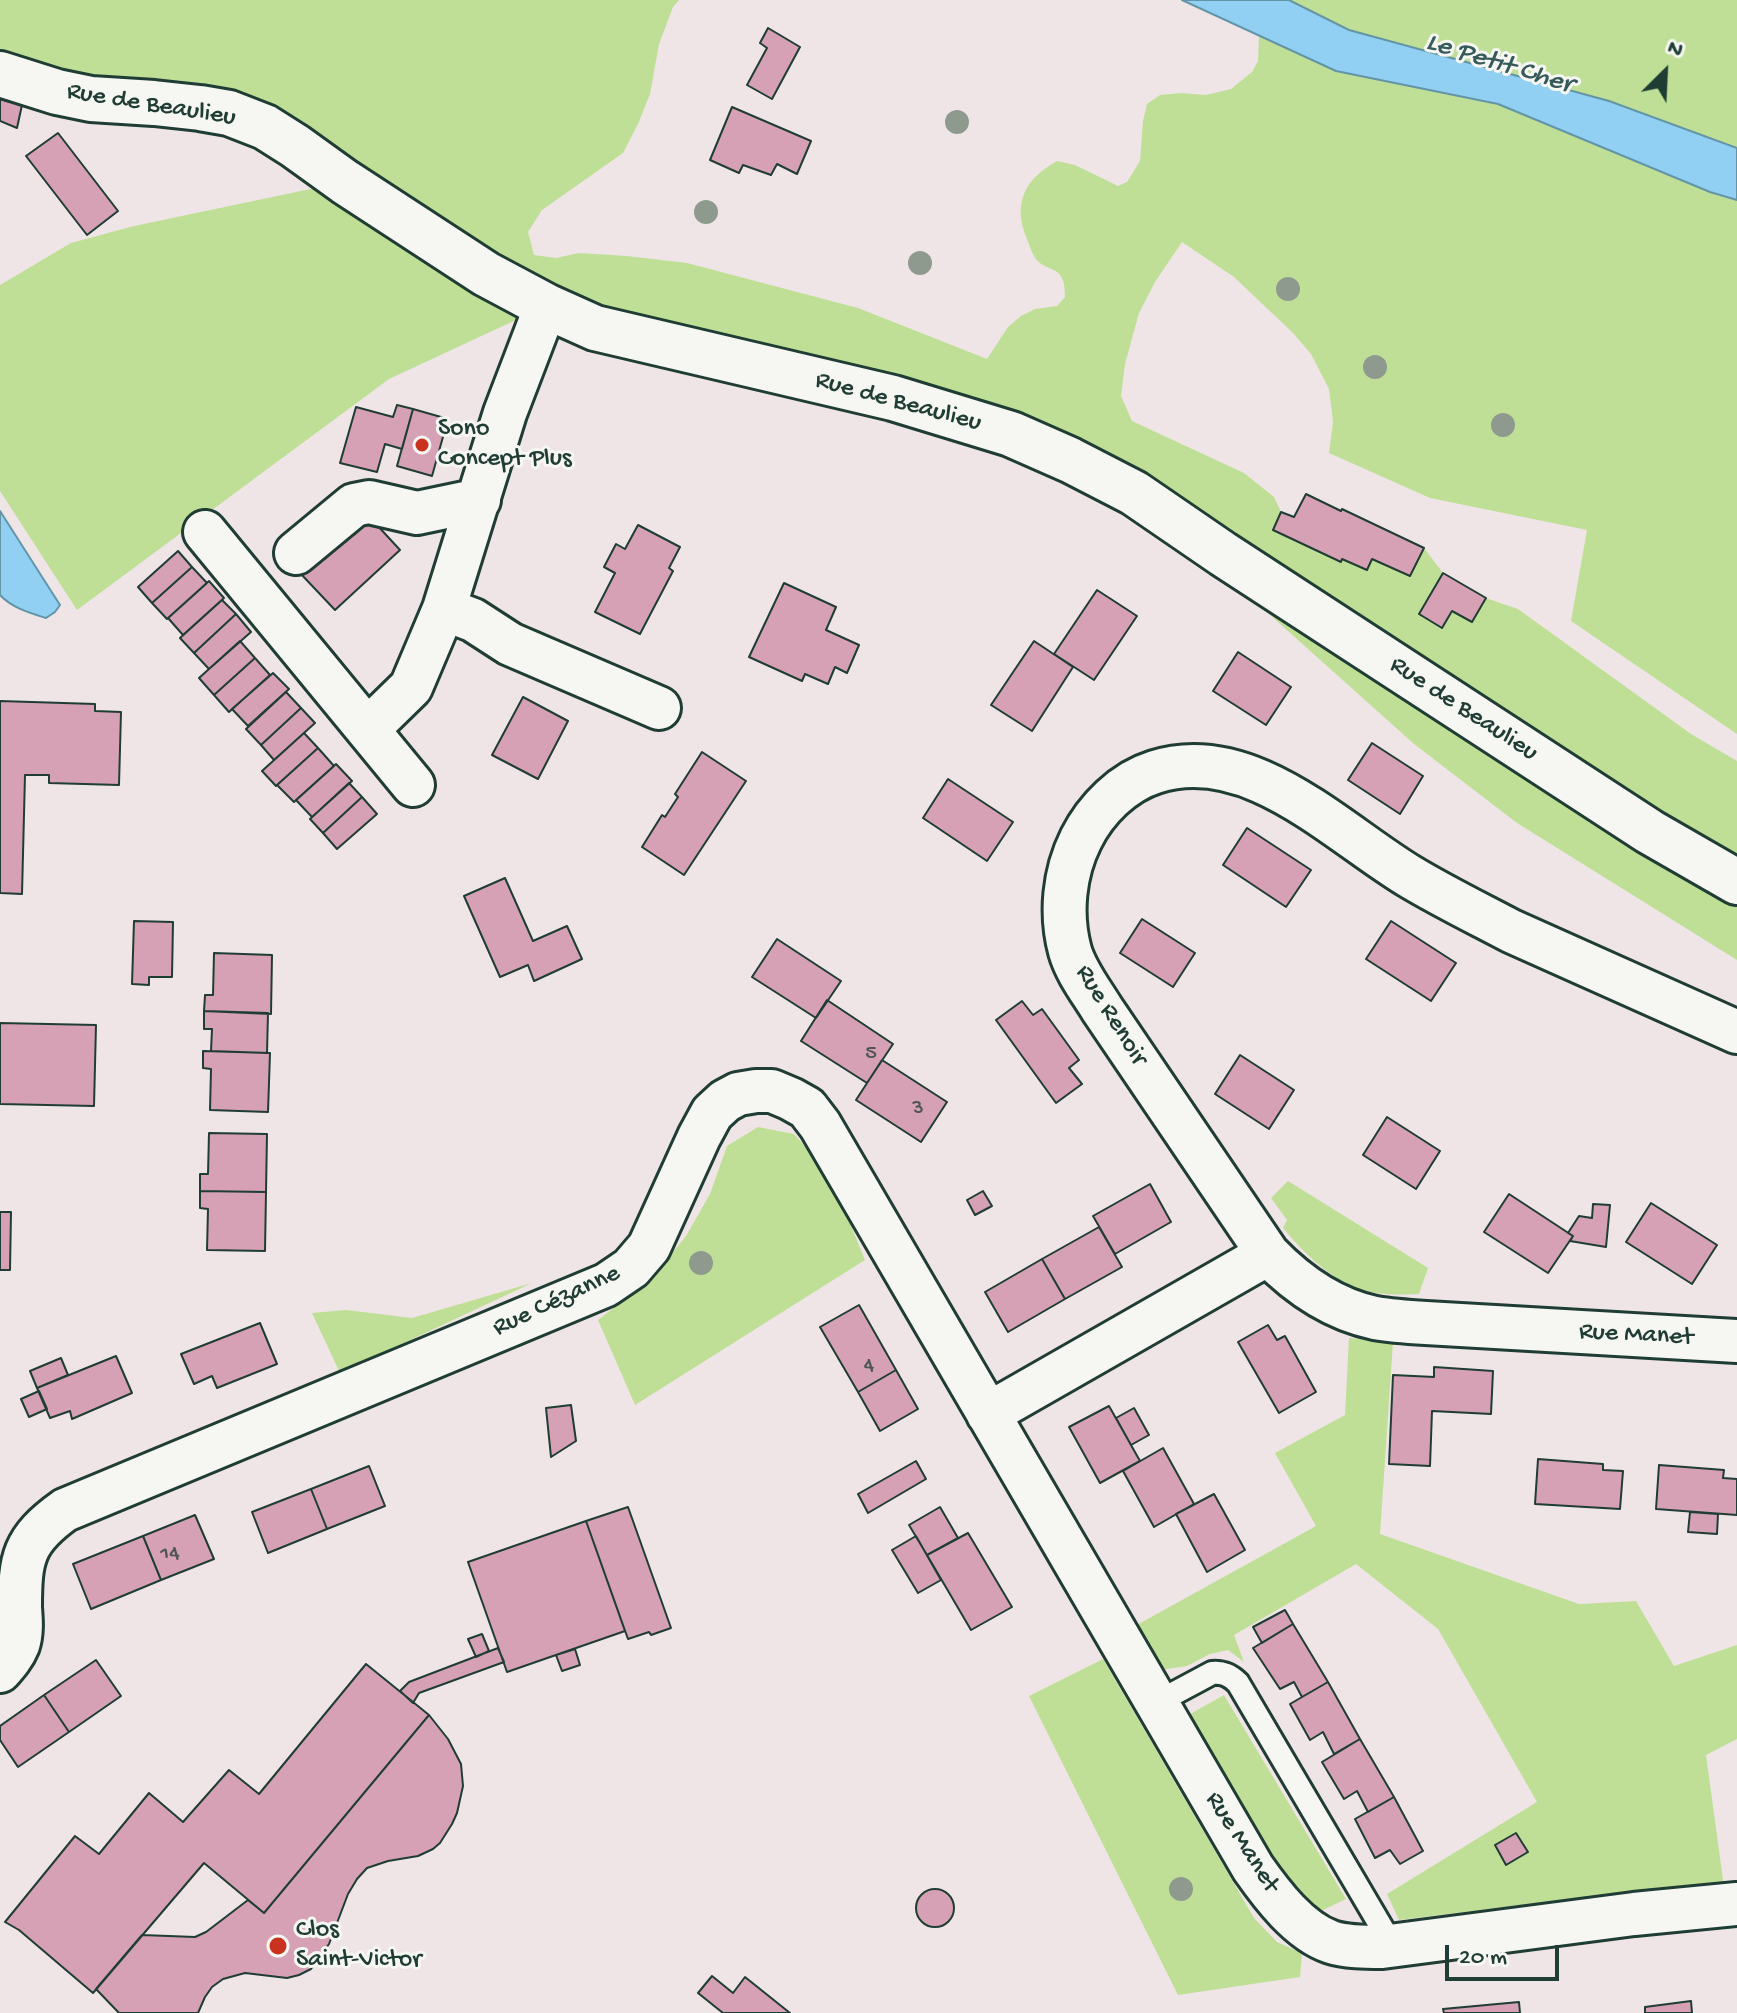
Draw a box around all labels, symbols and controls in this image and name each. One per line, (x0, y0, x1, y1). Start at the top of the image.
water label: Le Petit Cher (1422, 27, 1576, 103)
north arrow (1625, 32, 1705, 112)
text: N (1663, 35, 1687, 65)
street label: Rue de Beaulieu (64, 77, 238, 135)
street label: Rue de Beaulieu (812, 366, 984, 440)
place label: Sono Concept Plus (438, 414, 572, 476)
marker: Sono Concept Plus (413, 436, 431, 454)
street label: Rue de Beaulieu (1383, 650, 1543, 770)
street label: Rue Renoir (1067, 960, 1153, 1072)
house number: 5 (865, 1042, 877, 1068)
house number: 3 (912, 1097, 924, 1123)
street label: Rue Cézanne (488, 1259, 626, 1345)
street label: Rue Manet (1578, 1317, 1694, 1355)
house number: 4 (864, 1354, 874, 1380)
house number: 14 (160, 1542, 180, 1568)
street label: Rue Manet (1197, 1787, 1285, 1899)
place label: Clos Saint-Victor (296, 1915, 422, 1976)
scale bar (1449, 1929, 1563, 1979)
marker: Clos Saint-Victor (267, 1935, 289, 1957)
text: 20 m (1459, 1944, 1507, 1973)

